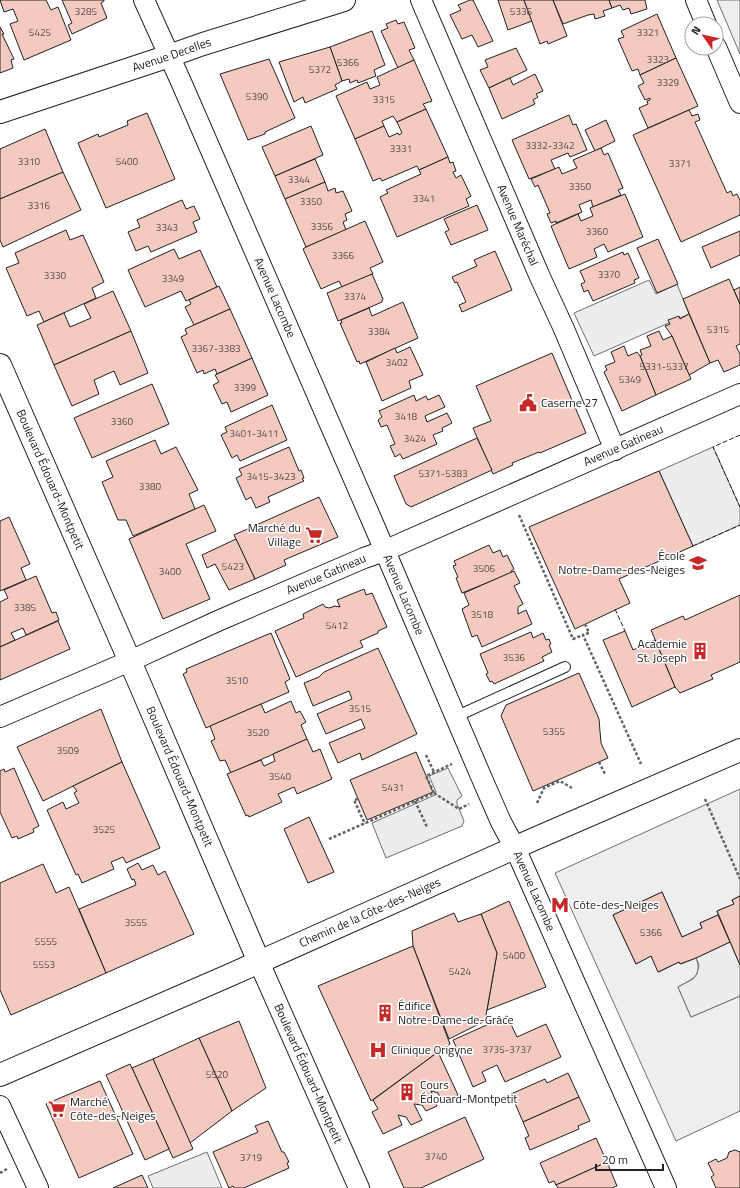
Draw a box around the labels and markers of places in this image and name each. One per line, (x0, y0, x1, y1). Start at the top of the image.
public building icon: Caserne 27 (518, 393, 538, 413)
place label: Caserne 27 (541, 393, 598, 412)
place label: Marché du Village (248, 518, 301, 551)
supermarket icon: Marché du Village (304, 525, 324, 545)
place label: École Notre-Dame-des-Neiges (558, 546, 685, 579)
school or university icon: École Notre-Dame-des-Neiges (688, 553, 708, 573)
place label: Academie St. Joseph (637, 634, 687, 667)
building icon: Academie St. Joseph (690, 641, 710, 661)
metro station icon: Côte-des-Neiges (550, 895, 570, 915)
place label: Côte-des-Neiges (573, 895, 659, 914)
place label: Édifice Notre-Dame-de-Grâce (398, 996, 513, 1029)
building icon: Édifice Notre-Dame-de-Grâce (375, 1003, 395, 1023)
hospital icon: Clinique Origyne (368, 1040, 388, 1060)
place label: Clinique Origyne (391, 1040, 473, 1059)
place label: Cours Édouard-Montpetit (420, 1075, 518, 1108)
building icon: Cours Édouard-Montpetit (397, 1082, 417, 1102)
place label: Marché Côte-des-Neiges (70, 1092, 156, 1125)
supermarket icon: Marché Côte-des-Neiges (47, 1099, 67, 1119)

